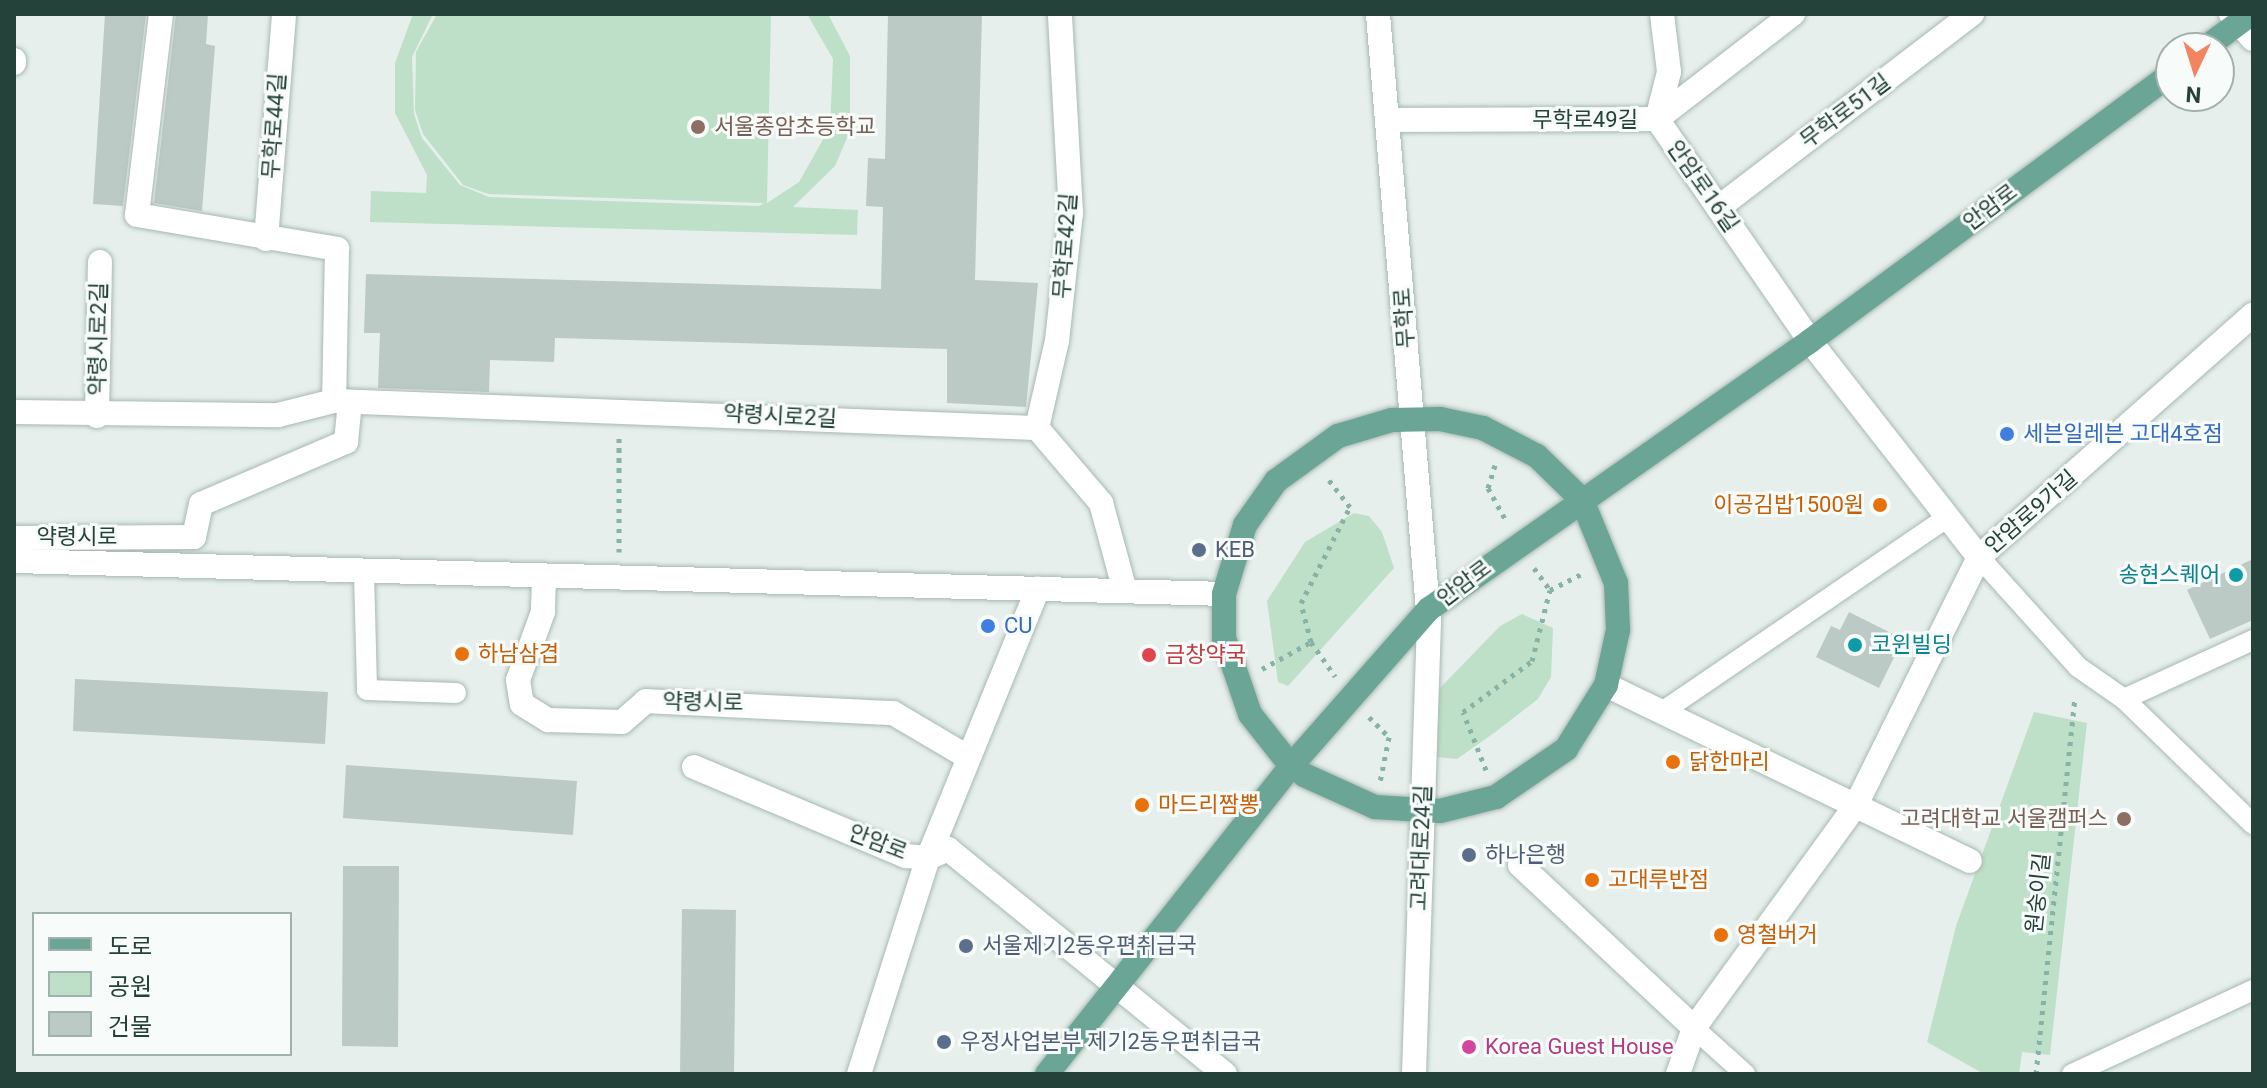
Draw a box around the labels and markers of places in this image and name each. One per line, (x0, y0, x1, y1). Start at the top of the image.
place label: 서울종암초등학교 (714, 114, 876, 140)
marker: 서울종암초등학교 (689, 118, 707, 136)
place label: 세븐일레븐 고대4호점 (2023, 421, 2223, 447)
marker: 세븐일레븐 고대4호점 (1998, 425, 2016, 443)
place label: 이공김밥1500원 (1713, 492, 1864, 518)
marker: 이공김밥1500원 (1871, 496, 1889, 514)
place label: KEB (1215, 537, 1255, 563)
marker: KEB (1190, 541, 1208, 559)
place label: 송현스퀘어 (2119, 562, 2220, 588)
marker: 송현스퀘어 (2227, 566, 2245, 584)
place label: CU (1004, 613, 1033, 639)
marker: CU (979, 617, 997, 635)
place label: 코윈빌딩 (1871, 632, 1952, 658)
marker: 코윈빌딩 (1846, 636, 1864, 654)
place label: 하남삼겹 (478, 641, 559, 667)
place label: 금창약국 (1165, 642, 1246, 668)
marker: 하남삼겹 (453, 645, 471, 663)
marker: 금창약국 (1140, 646, 1158, 664)
place label: 닭한마리 (1689, 749, 1770, 775)
marker: 닭한마리 (1664, 753, 1682, 771)
place label: 마드리짬뽕 (1158, 792, 1259, 818)
marker: 마드리짬뽕 (1133, 796, 1151, 814)
place label: 고려대학교 서울캠퍼스 (1900, 806, 2108, 832)
marker: 고려대학교 서울캠퍼스 (2115, 810, 2133, 828)
place label: 하나은행 (1485, 842, 1566, 868)
marker: 하나은행 (1460, 846, 1478, 864)
place label: 고대루반점 (1608, 867, 1709, 893)
marker: 고대루반점 (1583, 871, 1601, 889)
place label: 영철버거 (1737, 922, 1818, 948)
marker: 영철버거 (1712, 926, 1730, 944)
place label: 서울제기2동우편취급국 (982, 933, 1197, 959)
marker: 서울제기2동우편취급국 (957, 937, 975, 955)
place label: 우정사업본부 제기2동우편취급국 (960, 1029, 1261, 1055)
marker: 우정사업본부 제기2동우편취급국 (935, 1033, 953, 1051)
place label: Korea Guest House (1485, 1034, 1674, 1060)
marker: Korea Guest House (1460, 1038, 1478, 1056)

